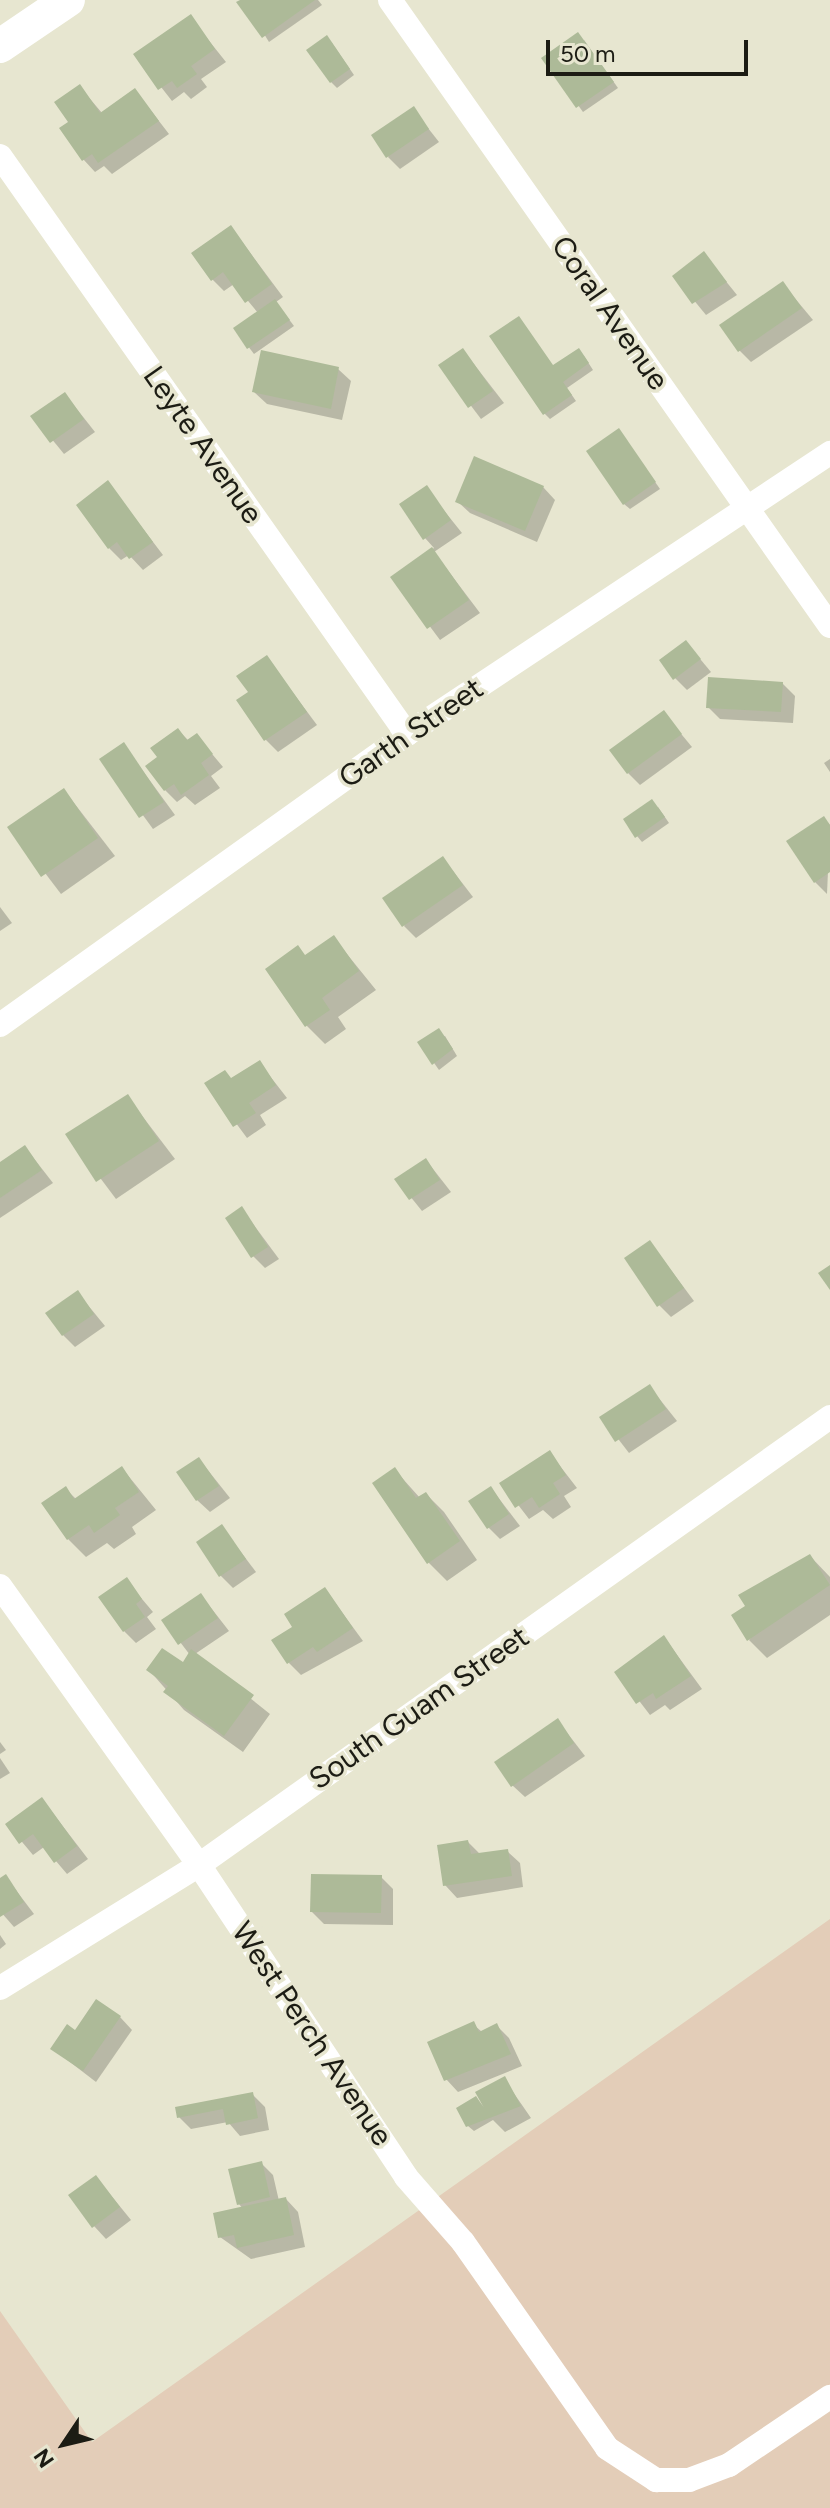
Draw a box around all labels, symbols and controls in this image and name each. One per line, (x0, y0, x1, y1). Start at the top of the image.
scale bar (550, 24, 752, 74)
text: 50 m (560, 39, 616, 68)
street label: Coral Avenue (544, 229, 676, 397)
street label: Leyte Avenue (136, 359, 270, 531)
street label: Garth Street (332, 670, 490, 796)
street label: South Guam Street (302, 1619, 536, 1797)
street label: West Perch Avenue (224, 1915, 400, 2153)
north arrow (24, 2404, 104, 2484)
text: N (28, 2443, 60, 2473)

